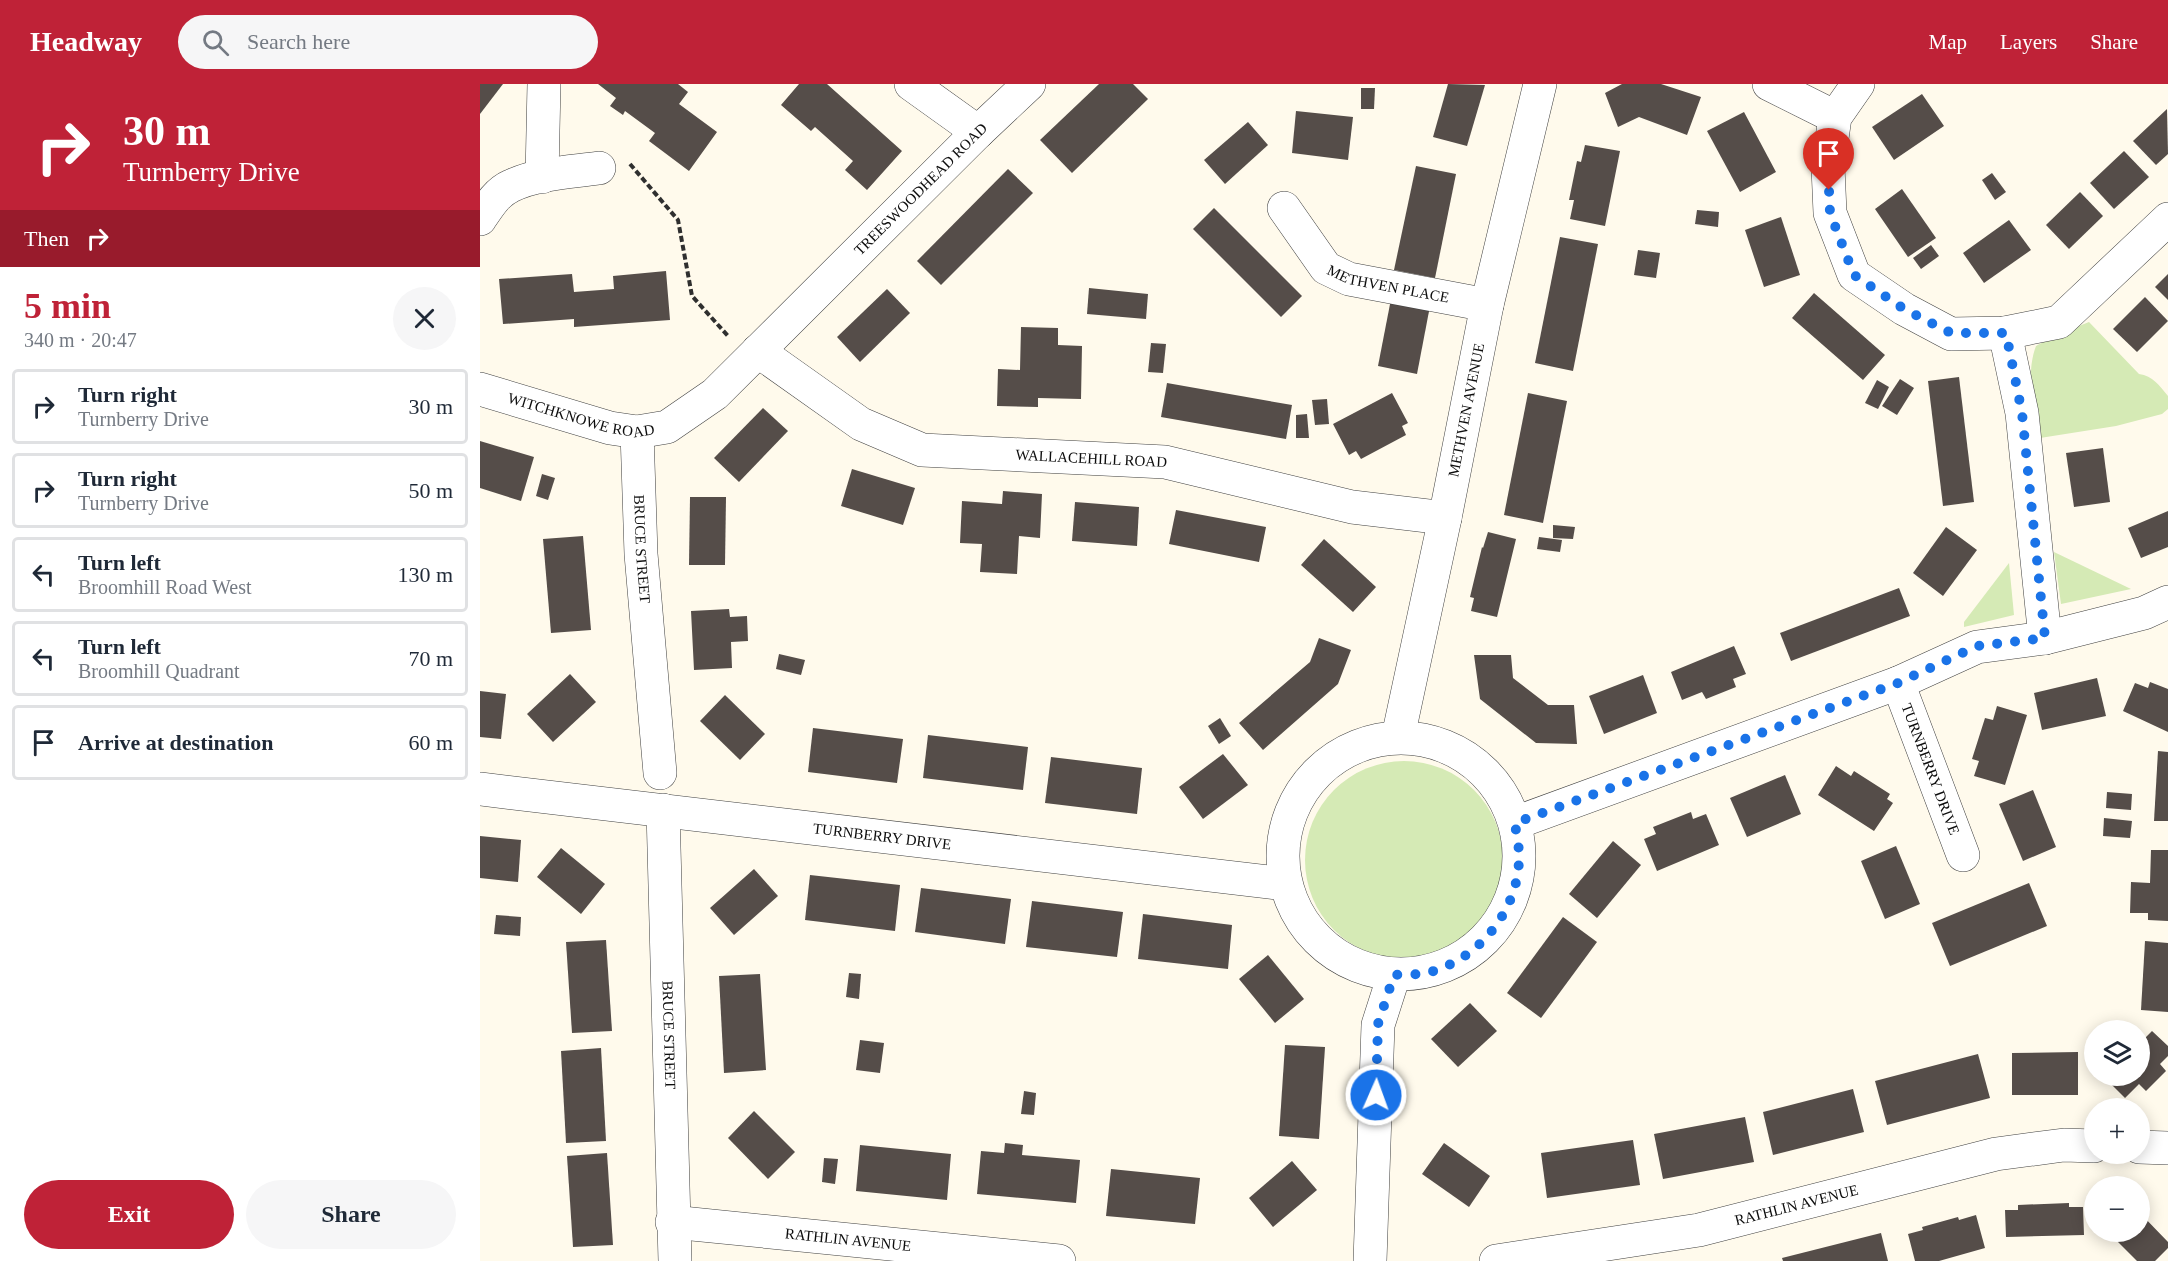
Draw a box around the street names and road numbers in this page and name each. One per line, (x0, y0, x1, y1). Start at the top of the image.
street label: TREESWOODHEAD ROAD (851, 120, 990, 258)
street label: METHVEN PLACE (1325, 262, 1450, 306)
street label: METHVEN AVENUE (1445, 342, 1487, 478)
street label: WITCHKNOWE ROAD (506, 390, 656, 441)
street label: WALLACEHILL ROAD (1015, 447, 1168, 470)
street label: BRUCE STREET (631, 494, 653, 604)
street label: TURNBERRY DRIVE (1898, 701, 1963, 837)
street label: TURNBERRY DRIVE (812, 820, 952, 853)
street label: BRUCE STREET (660, 980, 678, 1090)
street label: RATHLIN AVENUE (1733, 1182, 1860, 1229)
street label: RATHLIN AVENUE (784, 1225, 912, 1254)

